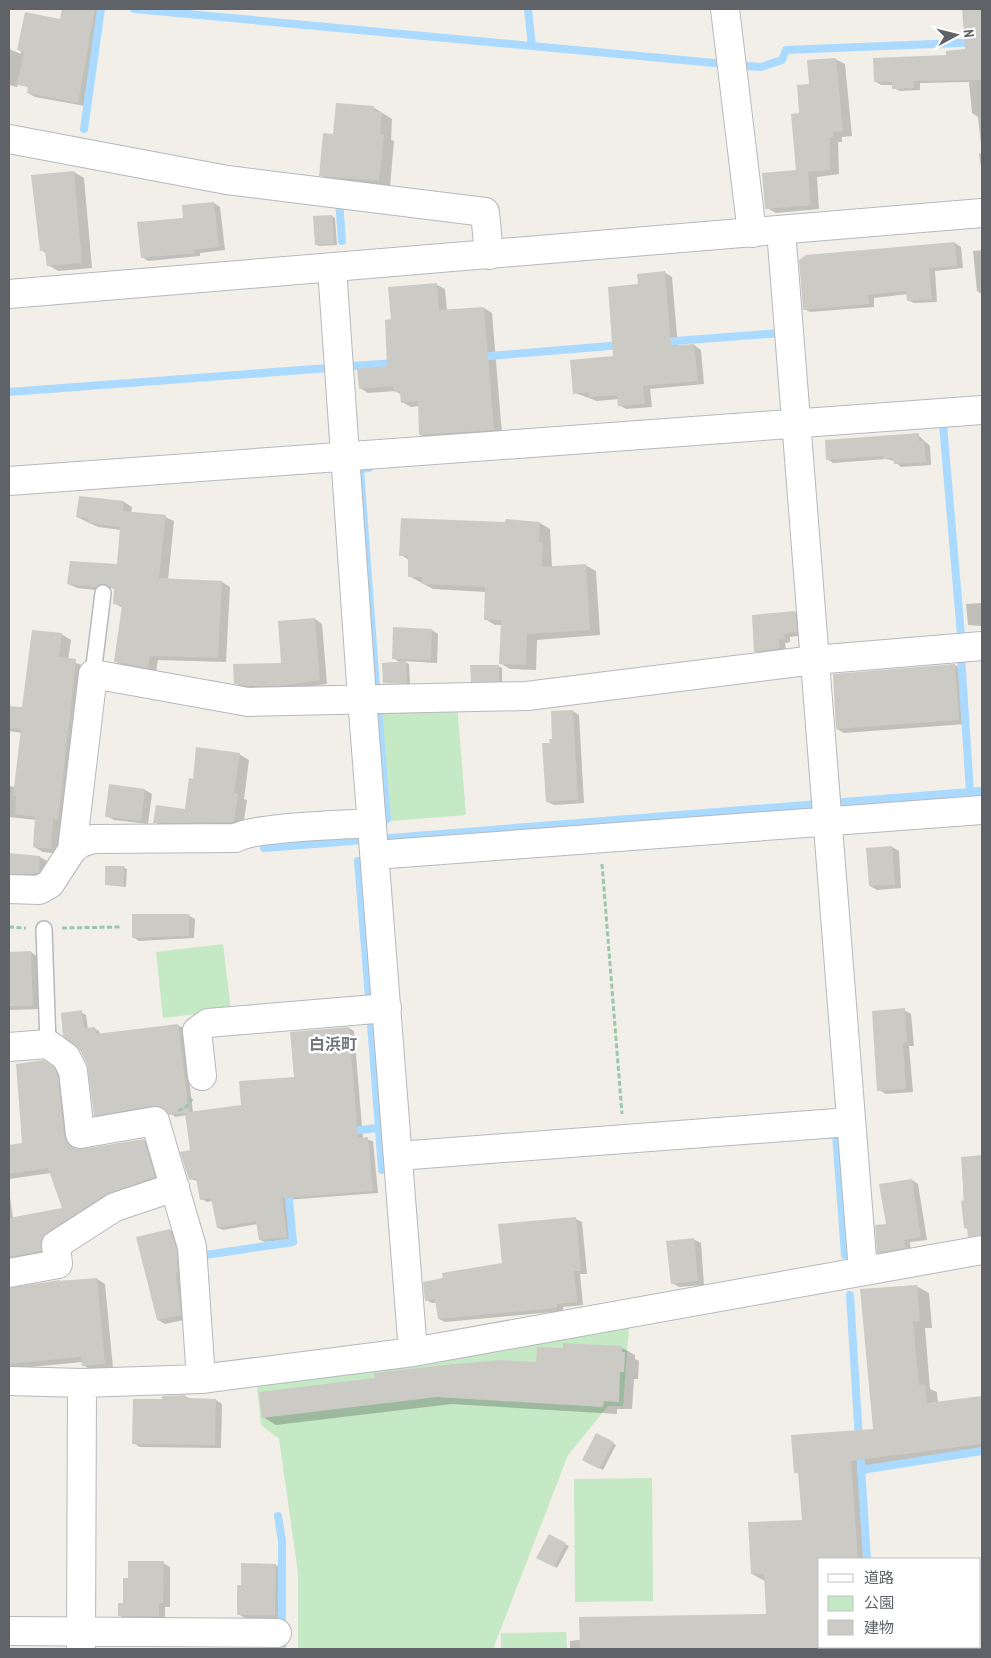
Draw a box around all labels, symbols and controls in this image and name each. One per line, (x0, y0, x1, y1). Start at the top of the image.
north arrow (931, 10, 981, 60)
text: N (960, 29, 978, 38)
district label: 白浜町 (309, 1034, 357, 1054)
legend (818, 1558, 981, 1648)
text: 道路 (864, 1568, 894, 1587)
text: 公園 (864, 1593, 894, 1612)
text: 建物 (864, 1618, 894, 1637)

